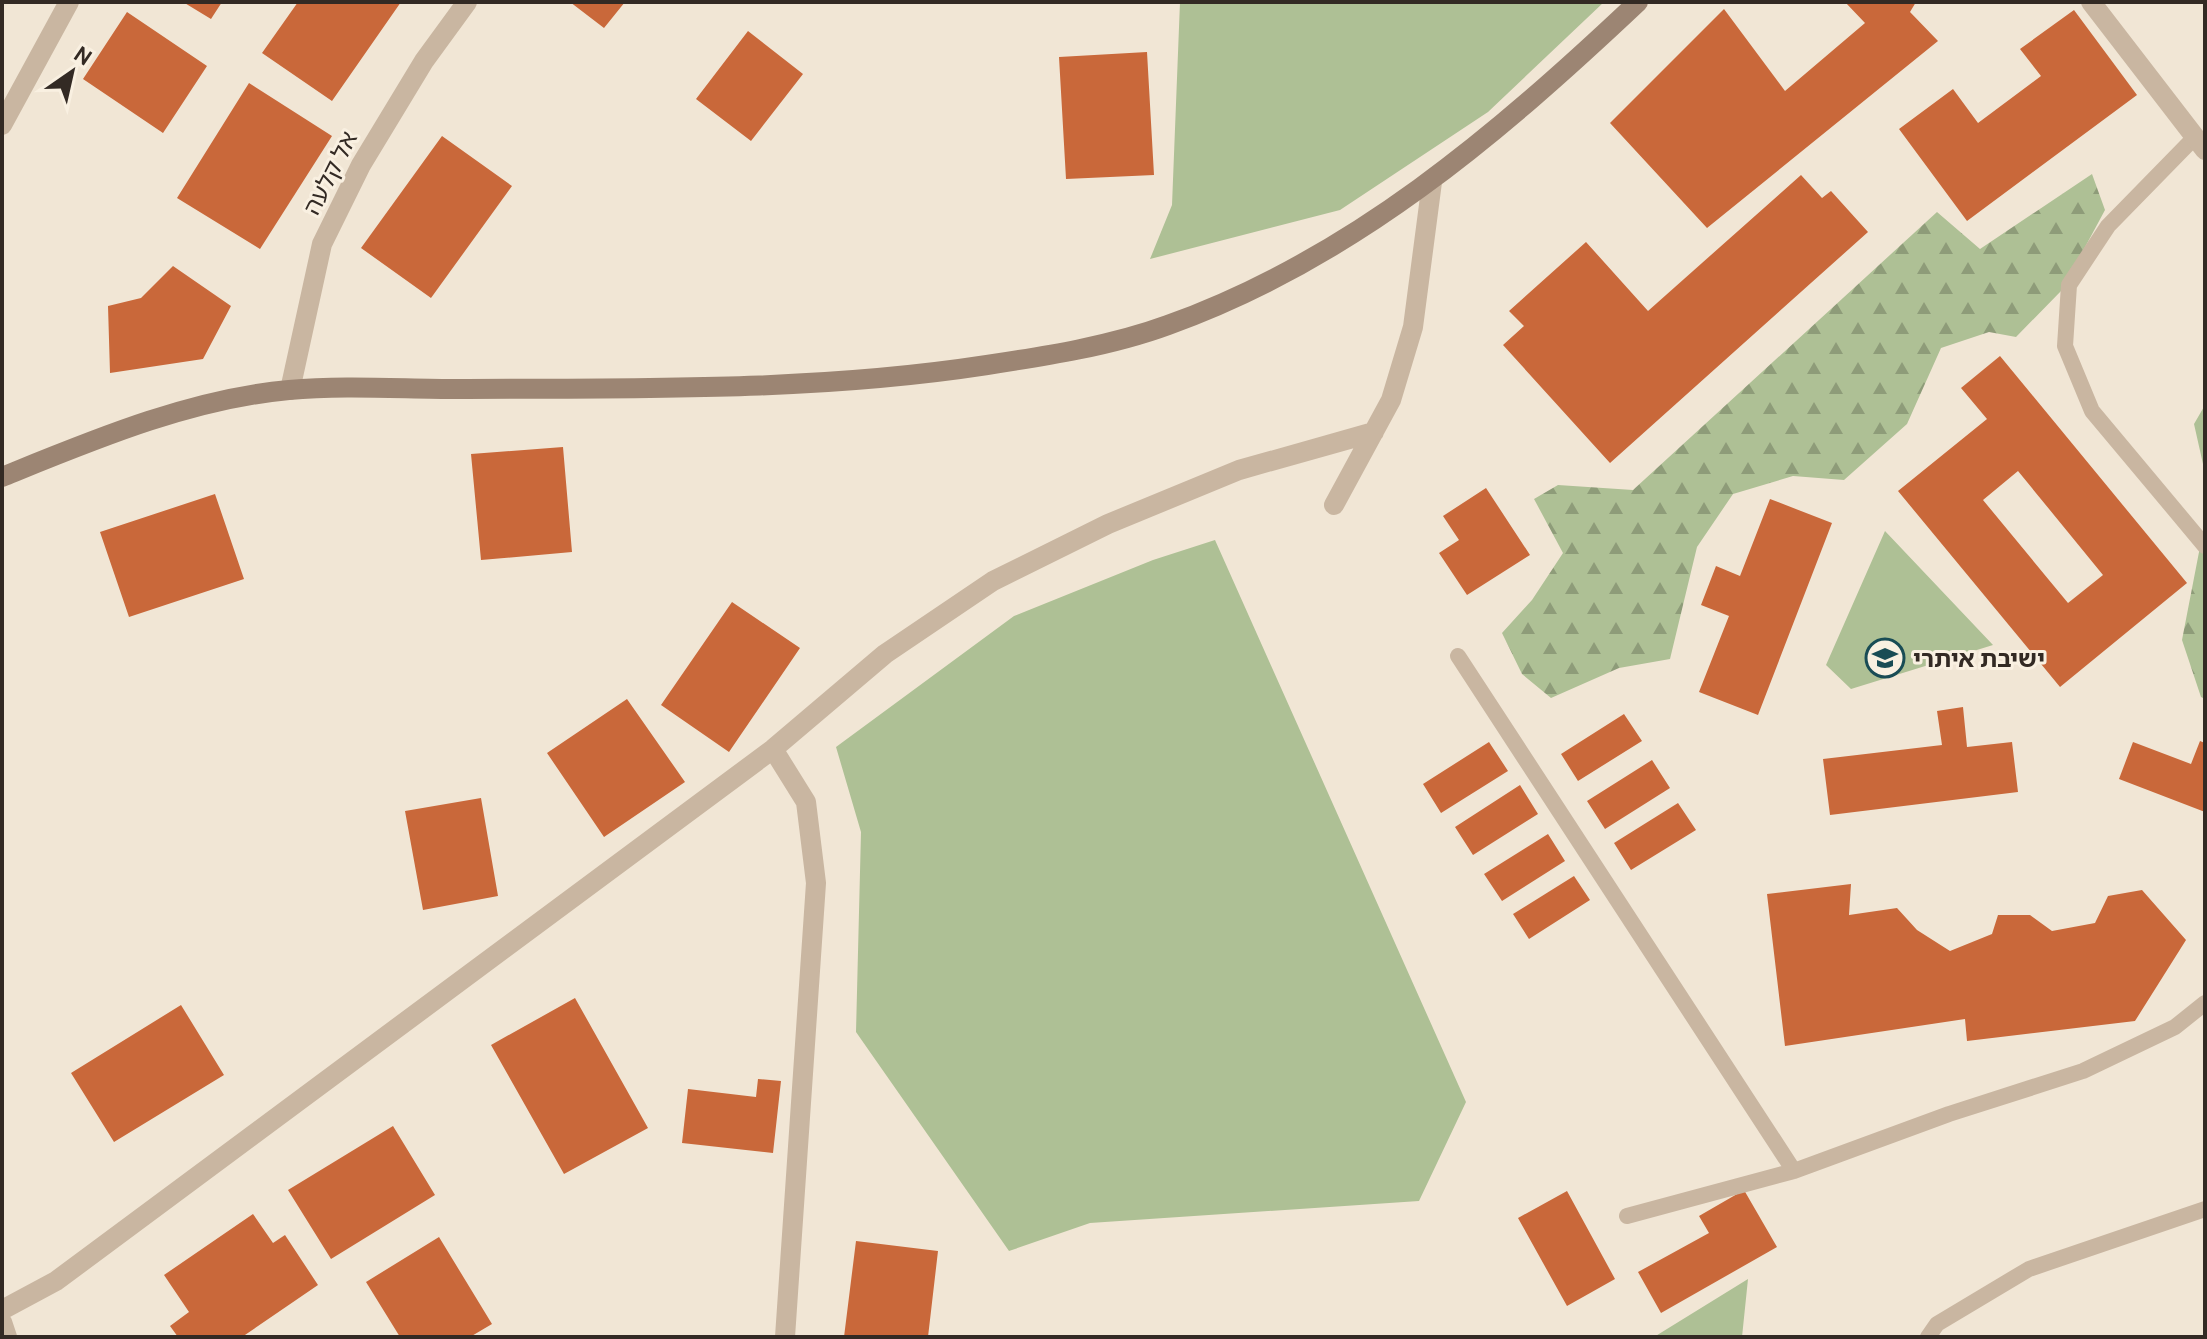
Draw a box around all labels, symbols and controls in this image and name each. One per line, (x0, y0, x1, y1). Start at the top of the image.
north arrow (32, 32, 112, 112)
text: N (69, 40, 97, 71)
street label: אל קלעה (297, 126, 363, 220)
school or university icon: ישיבת איתרי (1864, 637, 1906, 679)
place label: ישיבת איתרי (1913, 644, 2045, 673)

